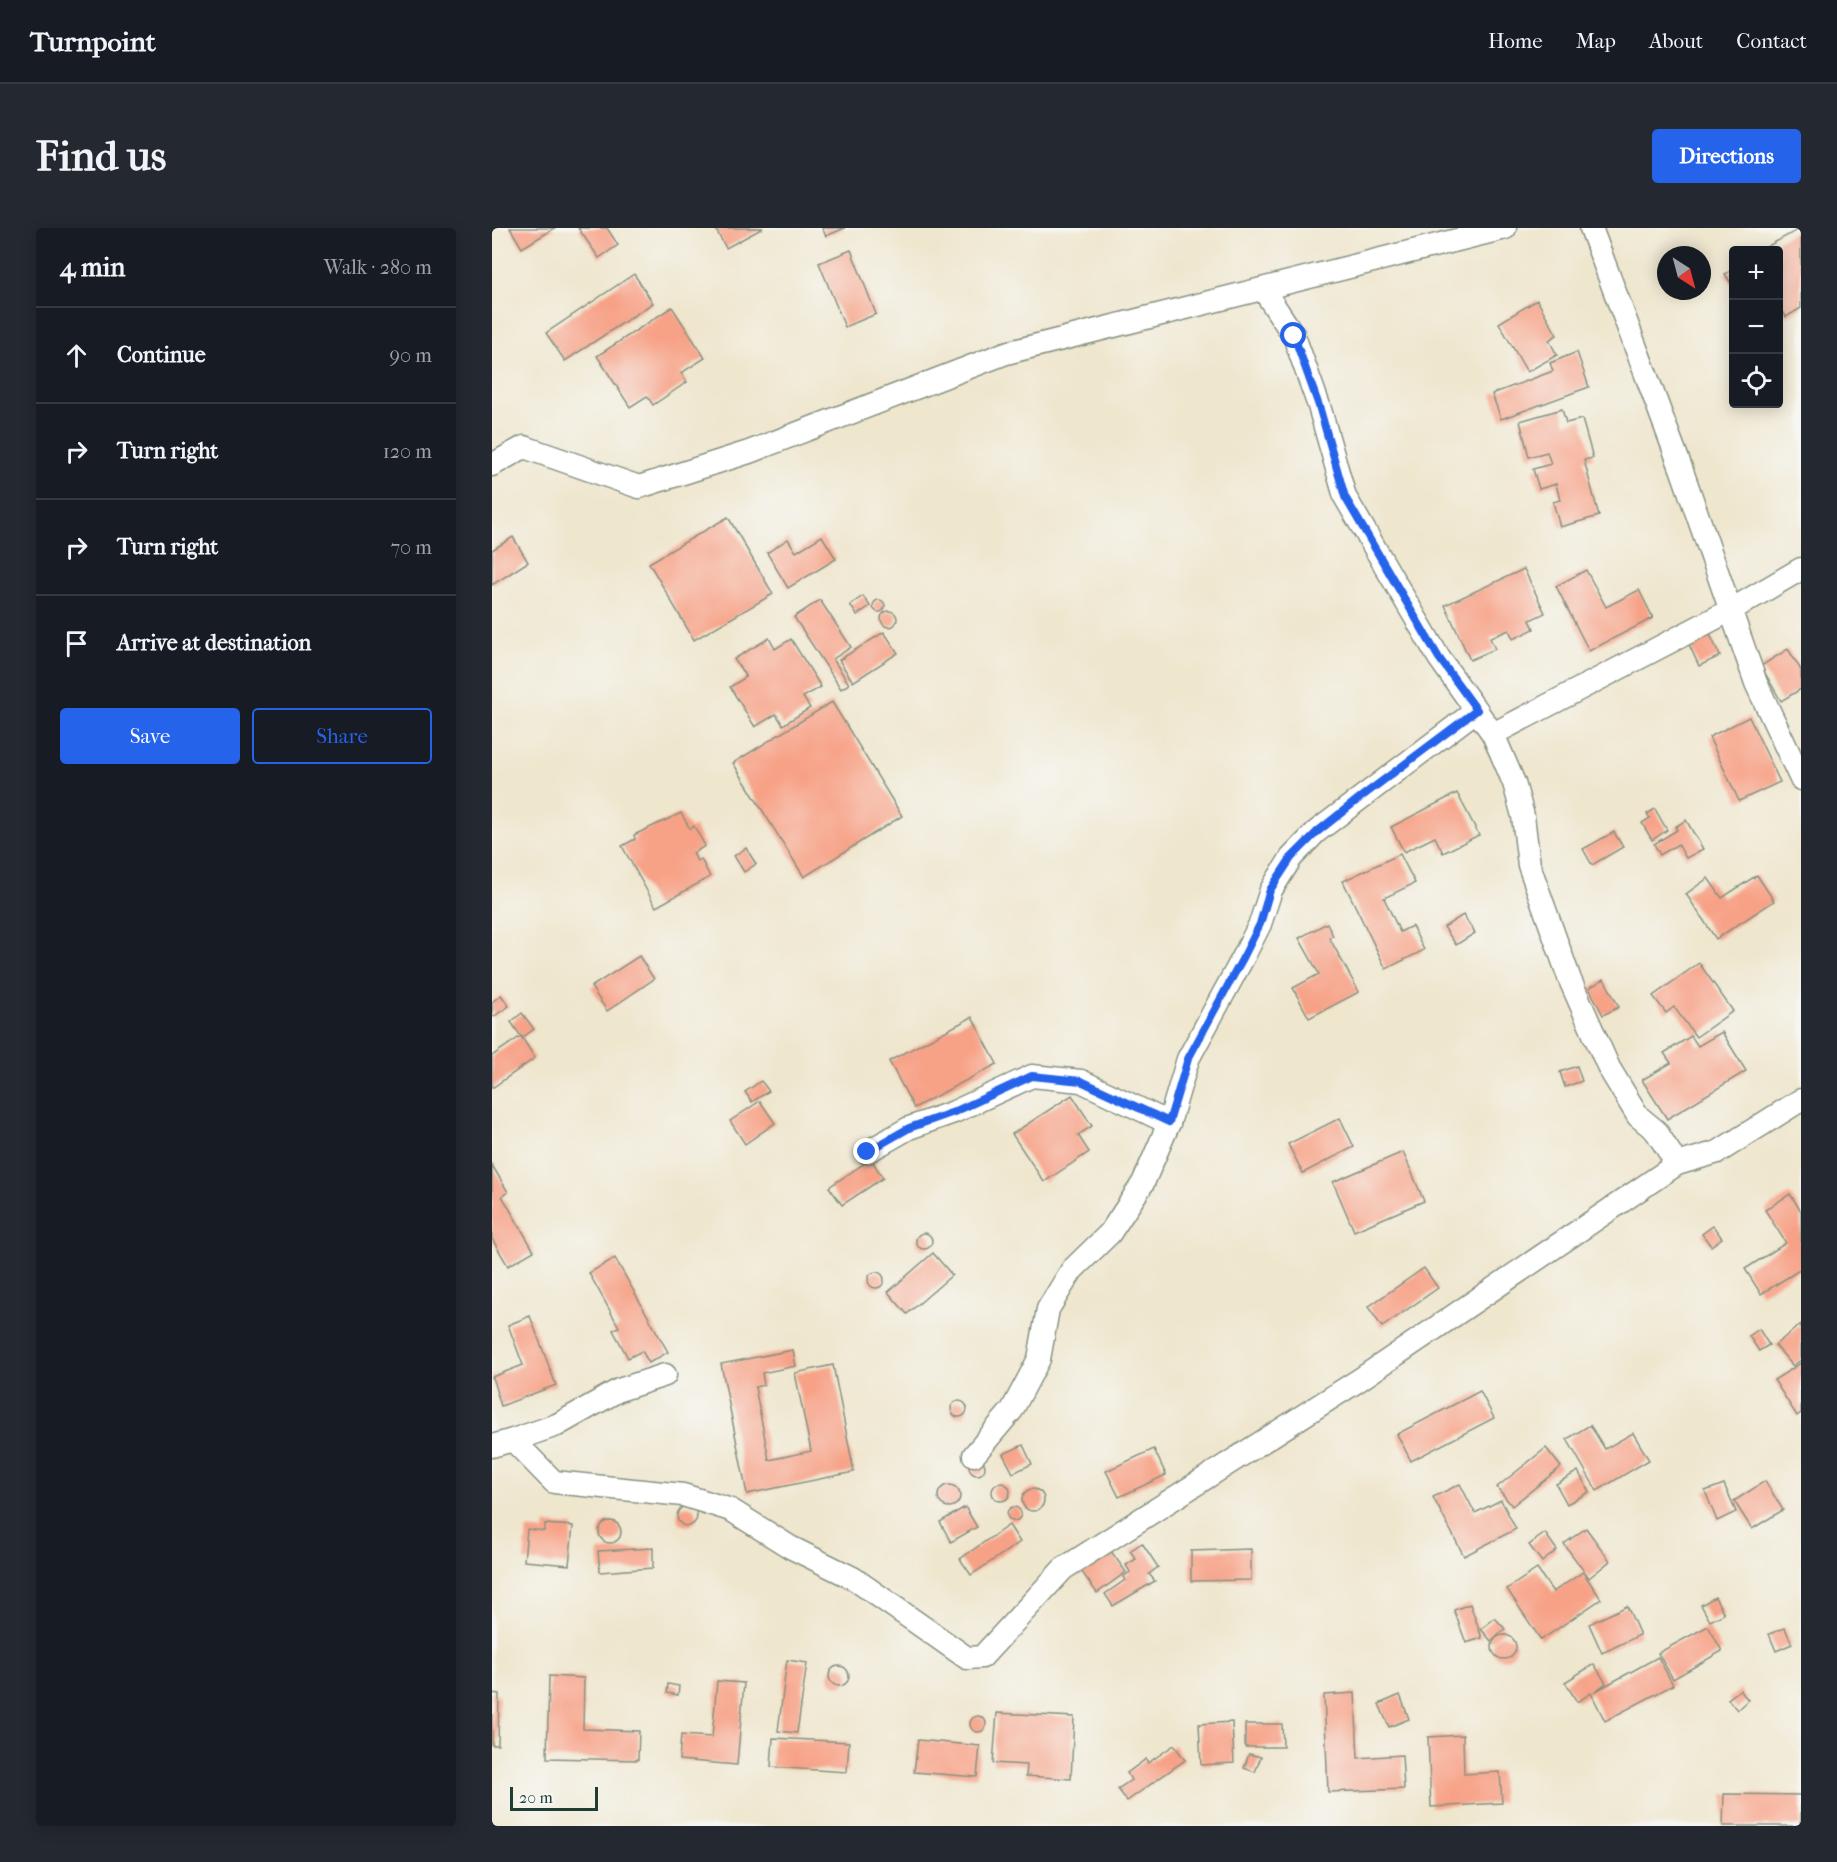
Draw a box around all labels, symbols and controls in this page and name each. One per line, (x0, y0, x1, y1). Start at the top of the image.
text: Turnpoint (30, 25, 156, 58)
text: Home (1488, 29, 1543, 53)
text: Map (1576, 29, 1616, 53)
text: About (1649, 29, 1703, 53)
text: Contact (1736, 29, 1807, 53)
button: Directions (1652, 129, 1801, 183)
text: Find us (36, 132, 166, 181)
north arrow (1657, 246, 1711, 300)
map controls (1729, 246, 1783, 408)
button: + (1729, 246, 1783, 300)
text: 4 min (60, 252, 125, 283)
text: Walk · 280 m (324, 256, 432, 279)
button: − (1729, 300, 1783, 354)
route start (1280, 322, 1306, 348)
icon: ahead (60, 339, 93, 372)
text: Continue (117, 342, 206, 368)
text: 90 m (390, 344, 432, 367)
button: locate (1729, 354, 1783, 408)
icon: right (60, 435, 93, 468)
text: Turn right (117, 438, 218, 464)
text: 120 m (383, 440, 432, 463)
icon: right (60, 531, 93, 564)
text: Turn right (117, 534, 218, 560)
text: 70 m (390, 536, 432, 559)
icon: arrive (60, 627, 93, 660)
text: Arrive at destination (117, 630, 311, 656)
button: Save (60, 708, 240, 764)
button: Share (252, 708, 432, 764)
route end (853, 1138, 879, 1164)
scale bar (510, 1784, 598, 1812)
text: 20 m (519, 1788, 553, 1807)

